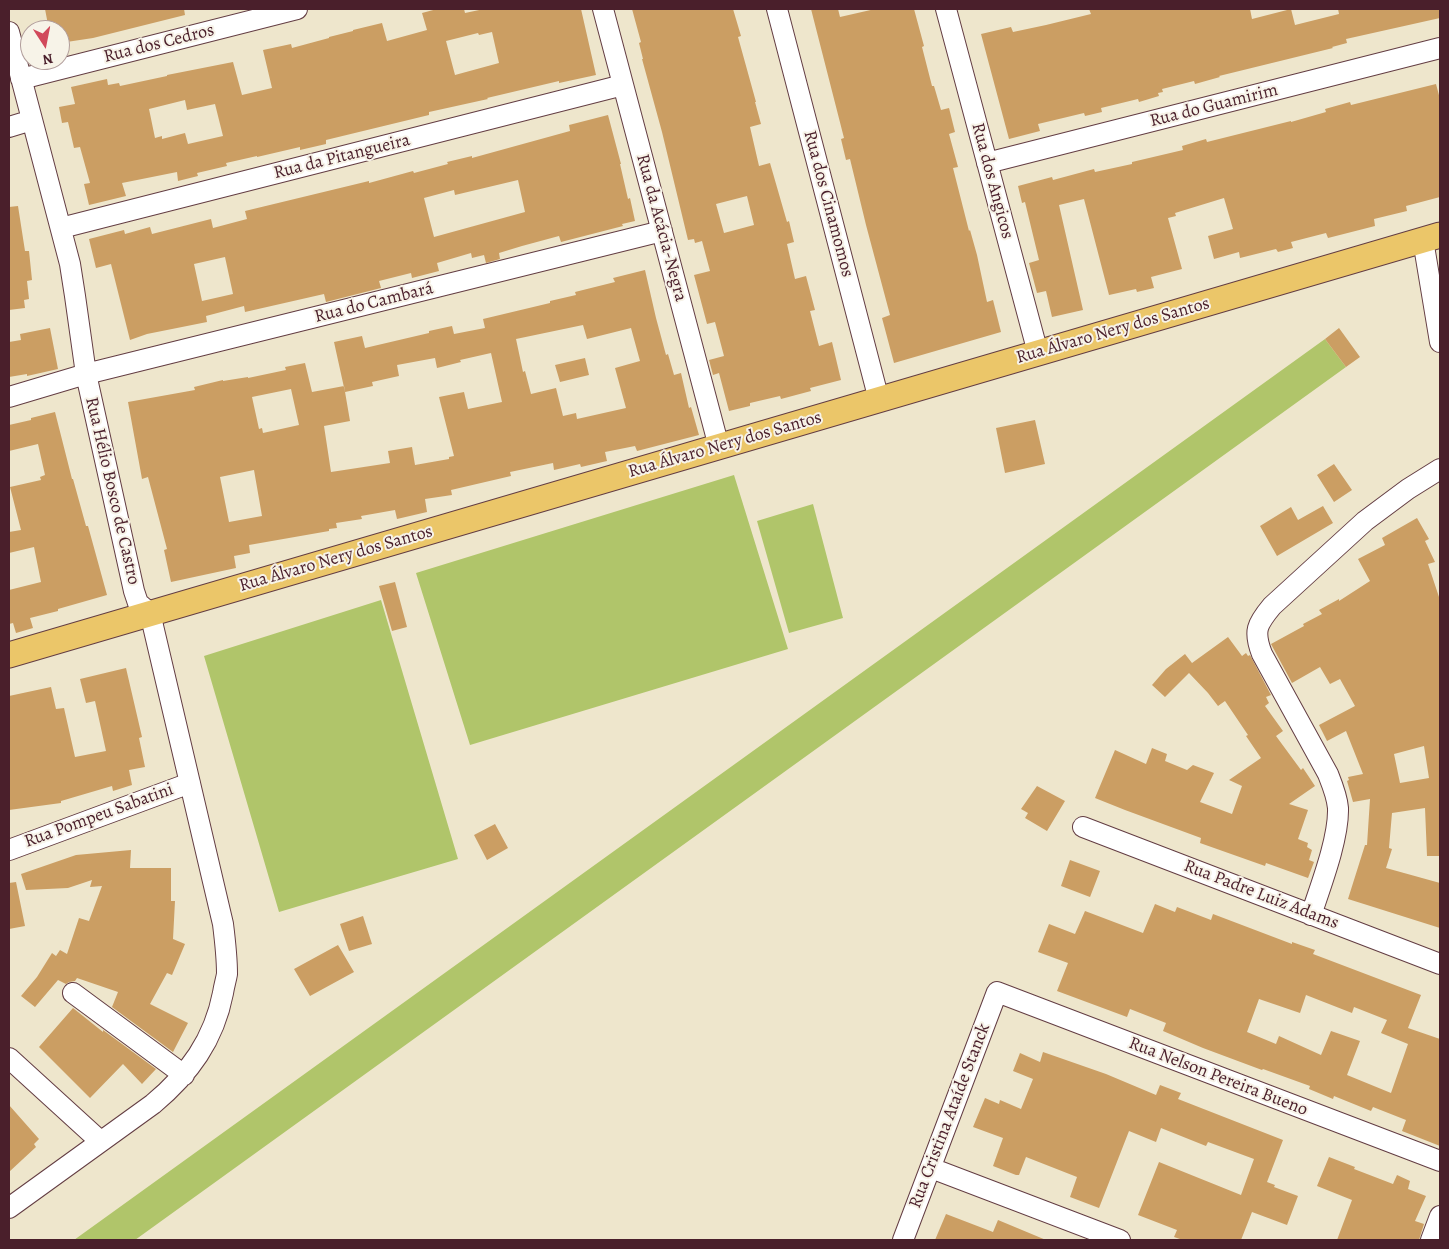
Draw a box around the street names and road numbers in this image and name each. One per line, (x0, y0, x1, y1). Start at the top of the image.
street label: Rua dos Cedros (102, 20, 216, 68)
street label: Rua do Guamirim (1148, 80, 1280, 132)
street label: Rua dos Angicos (966, 121, 1018, 241)
street label: Rua dos Cinamomos (798, 128, 858, 280)
street label: Rua da Pitangueira (272, 130, 412, 184)
street label: Rua da Acácia-Negra (631, 152, 691, 304)
street label: Rua do Cambará (312, 278, 436, 328)
street label: Rua Álvaro Nery dos Santos (1014, 293, 1212, 369)
street label: Rua Hélio Bosco de Castro (80, 395, 144, 587)
street label: Rua Álvaro Nery dos Santos (626, 407, 824, 483)
street label: Rua Álvaro Nery dos Santos (237, 521, 435, 597)
street label: Rua Pompeu Sabatini (21, 779, 177, 853)
street label: Rua Padre Luiz Adams (1180, 855, 1342, 935)
street label: Rua Cristina Ataíde Stanck (905, 1020, 995, 1212)
street label: Rua Nelson Pereira Bueno (1125, 1033, 1311, 1121)

